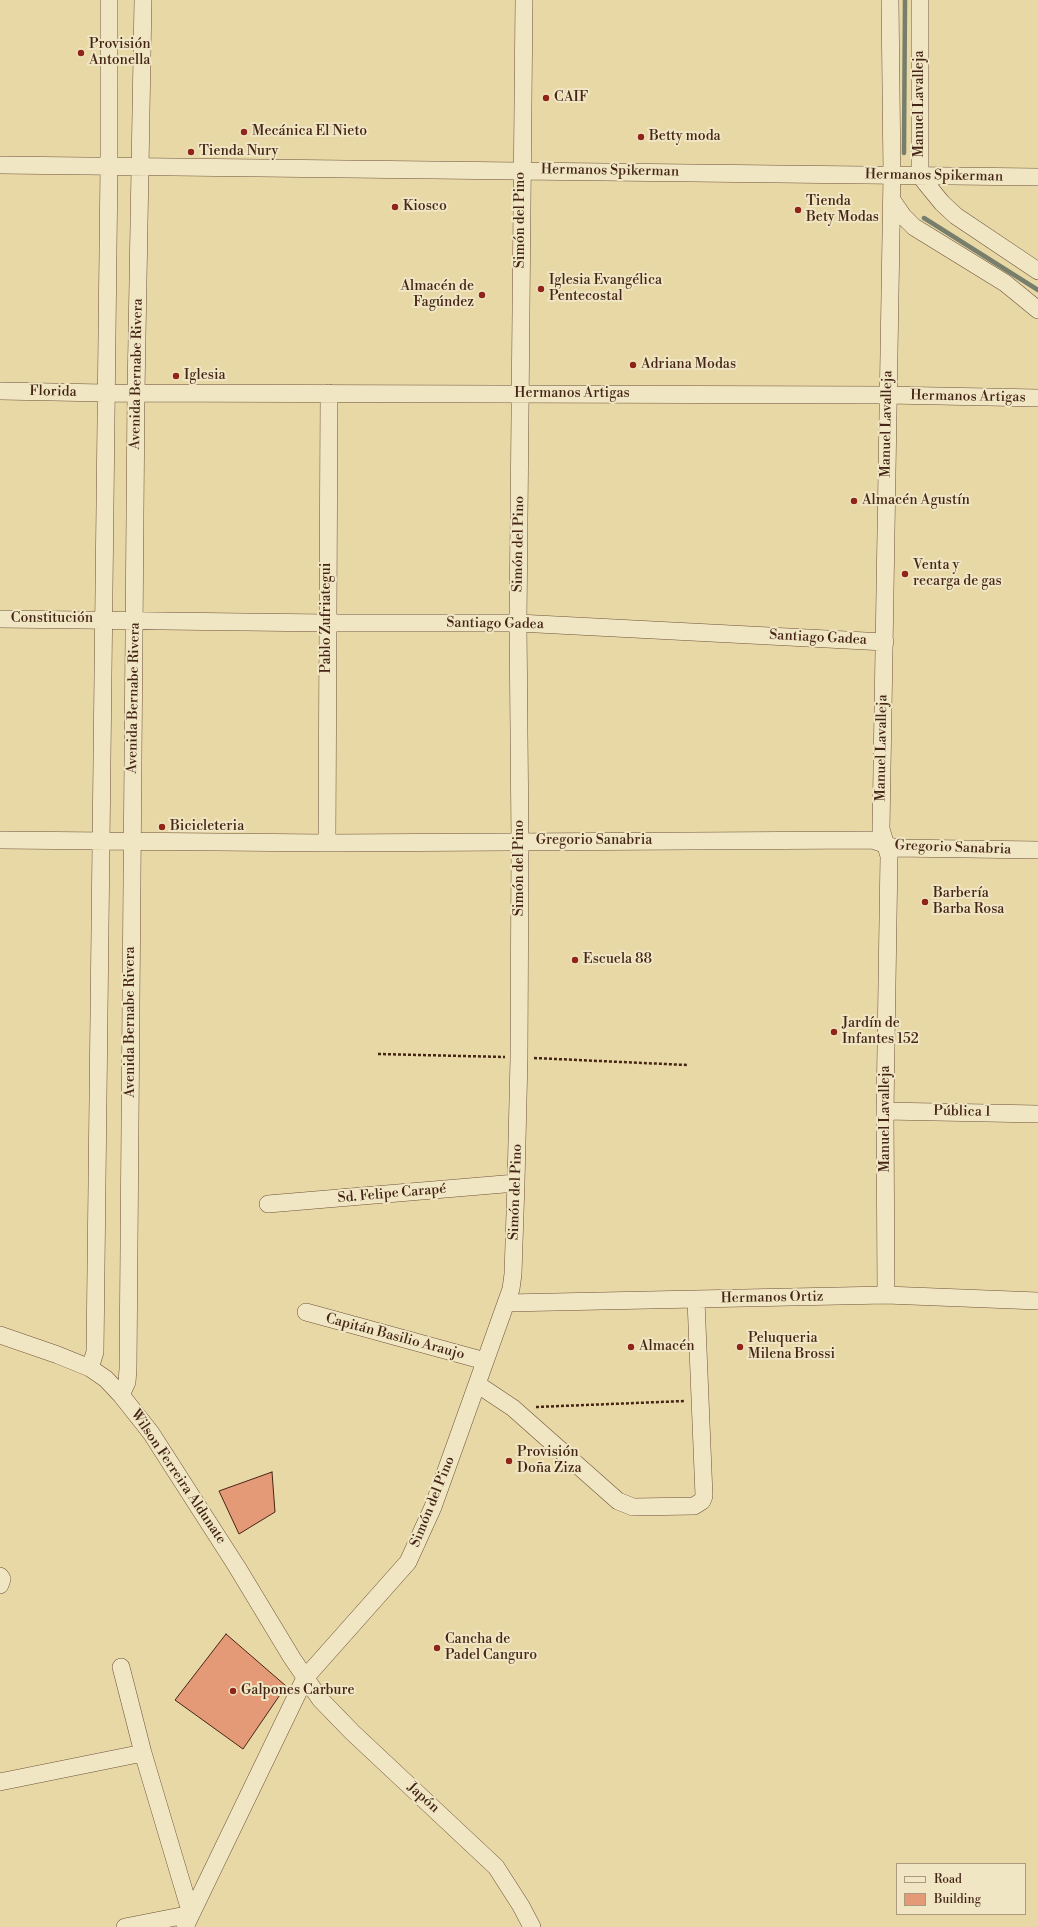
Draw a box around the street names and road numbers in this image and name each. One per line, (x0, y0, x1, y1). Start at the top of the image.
street label: Manuel Lavalleja (912, 50, 928, 158)
street label: Hermanos Spikerman (541, 161, 679, 181)
street label: Hermanos Spikerman (865, 166, 1003, 186)
street label: Simón del Pino (513, 172, 529, 268)
street label: Avenida Bernabe Rivera (127, 298, 147, 450)
street label: Manuel Lavalleja (878, 370, 896, 478)
street label: Florida (29, 383, 77, 401)
street label: Hermanos Artigas (514, 386, 630, 402)
street label: Hermanos Artigas (910, 388, 1026, 406)
street label: Simón del Pino (510, 496, 528, 592)
street label: Pablo Zufriategui (319, 563, 335, 673)
street label: Constitución (11, 611, 93, 627)
street label: Santiago Gadea (446, 615, 544, 633)
street label: Avenida Bernabe Rivera (124, 622, 144, 774)
street label: Santiago Gadea (769, 627, 867, 649)
street label: Manuel Lavalleja (873, 694, 891, 802)
street label: Simón del Pino (512, 820, 528, 916)
street label: Gregorio Sanabria (536, 833, 652, 849)
street label: Gregorio Sanabria (894, 838, 1012, 858)
street label: Avenida Bernabe Rivera (123, 946, 139, 1098)
street label: Manuel Lavalleja (878, 1065, 894, 1173)
street label: Pública 1 (933, 1103, 991, 1121)
street label: Simón del Pino (506, 1143, 526, 1241)
street label: Sd. Felipe Carapé (337, 1181, 447, 1207)
street label: Hermanos Ortiz (720, 1289, 824, 1307)
street label: Capitán Basilio Araujo (324, 1310, 466, 1364)
street label: Wilson Ferreira Aldunate (127, 1407, 229, 1547)
street label: Simón del Pino (407, 1454, 459, 1550)
street label: Japón (404, 1779, 442, 1817)

